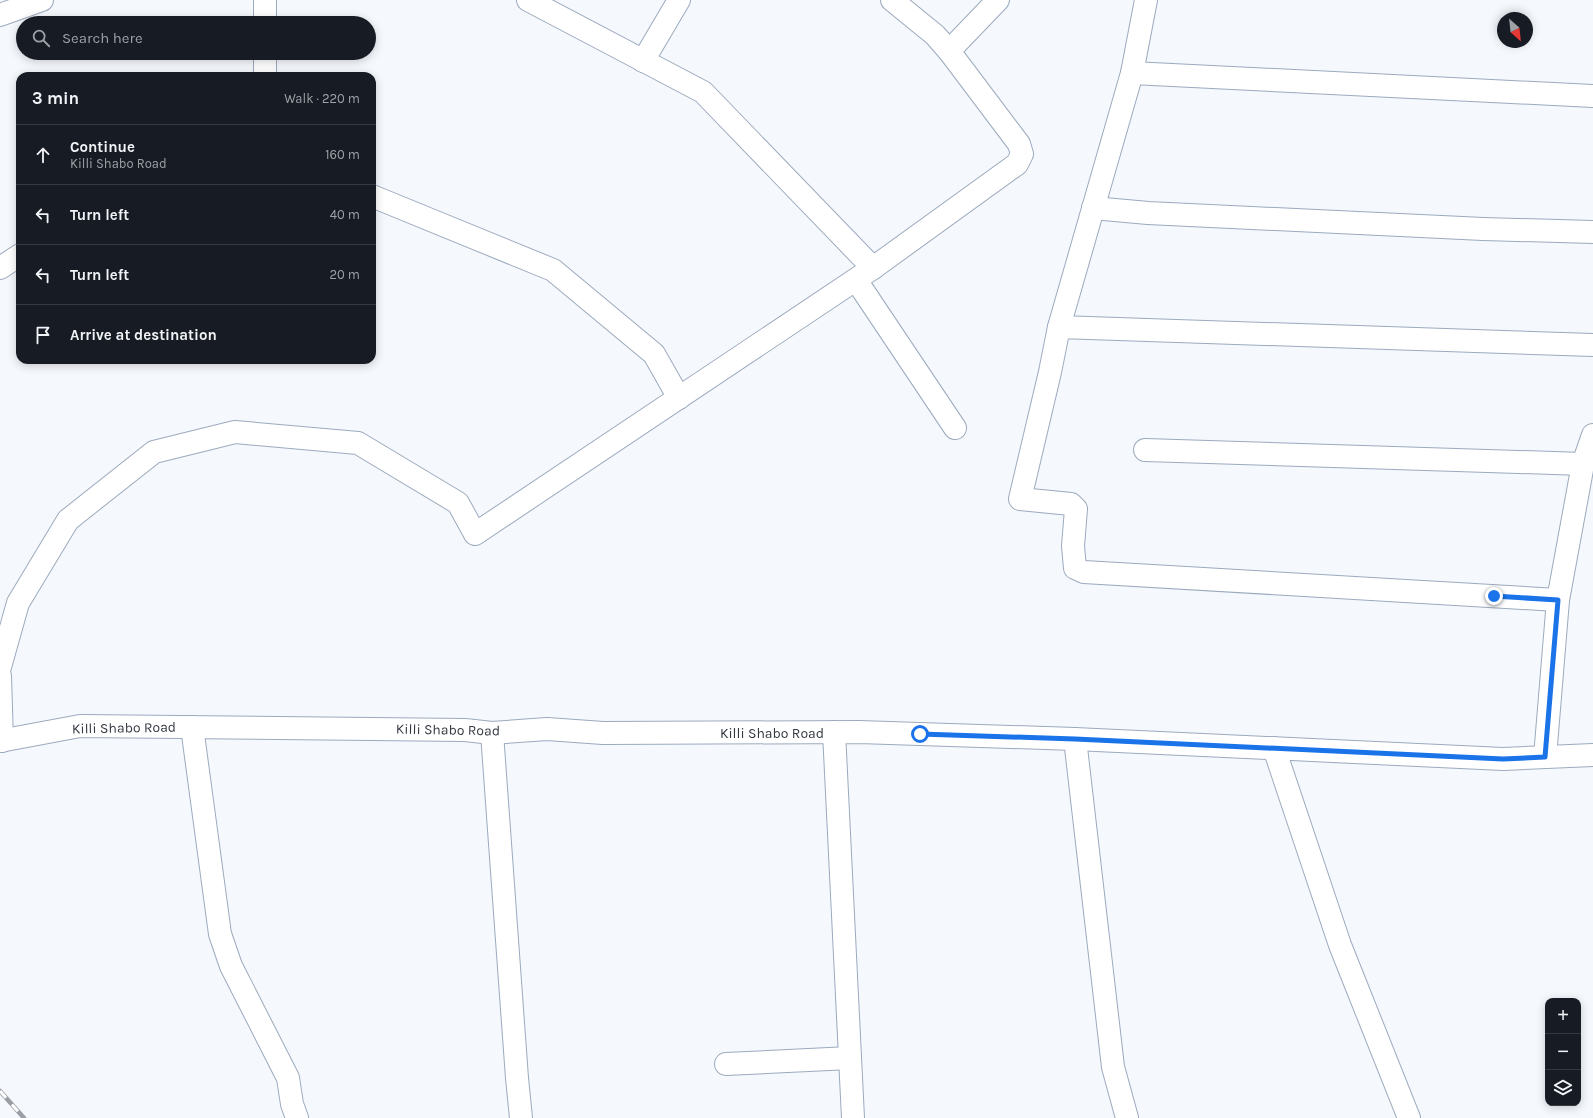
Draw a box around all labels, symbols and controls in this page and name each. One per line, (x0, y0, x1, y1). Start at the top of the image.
north arrow (1497, 12, 1533, 48)
search box (16, 16, 376, 60)
icon: search (30, 27, 52, 49)
text: Search here (62, 29, 143, 47)
text: 3 min (32, 88, 79, 108)
text: Walk · 220 m (284, 91, 360, 106)
text: Continue (70, 138, 135, 156)
icon: ahead (32, 144, 54, 166)
text: 160 m (325, 147, 360, 162)
text: Killi Shabo Road (70, 156, 167, 171)
icon: left (32, 204, 54, 226)
text: Turn left (70, 206, 129, 224)
text: 40 m (330, 207, 360, 222)
icon: left (32, 264, 54, 286)
text: Turn left (70, 266, 129, 284)
text: 20 m (330, 267, 360, 282)
icon: arrive (32, 324, 54, 346)
text: Arrive at destination (70, 326, 217, 344)
route end (1485, 587, 1503, 605)
street label: Killi Shabo Road (72, 719, 176, 737)
street label: Killi Shabo Road (396, 721, 500, 739)
street label: Killi Shabo Road (720, 725, 824, 742)
route start (911, 725, 929, 743)
map controls (1545, 998, 1581, 1106)
button: + (1545, 998, 1581, 1034)
button: − (1545, 1034, 1581, 1070)
button: layers (1545, 1070, 1581, 1106)

